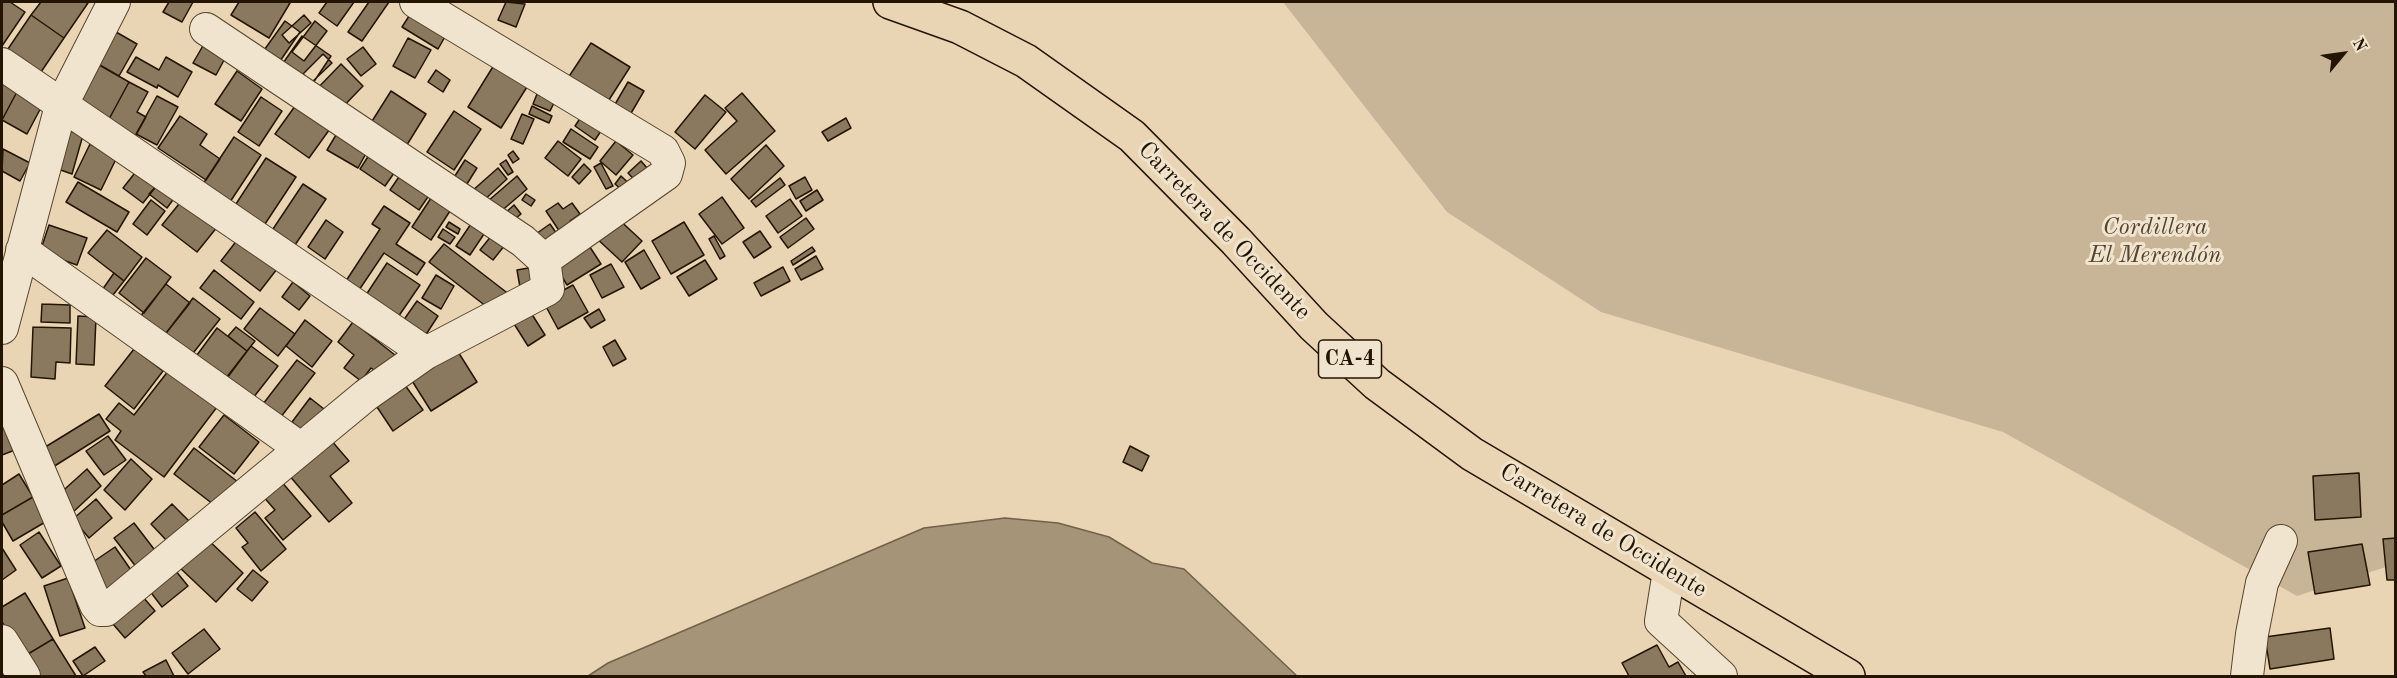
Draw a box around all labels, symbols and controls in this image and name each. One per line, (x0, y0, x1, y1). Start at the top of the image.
north arrow (2313, 24, 2373, 84)
text: N (2349, 36, 2369, 54)
street label: Carretera de Occidente (1131, 136, 1317, 326)
park label: Cordillera El Merendón (2088, 214, 2222, 270)
road number: CA-4 (1318, 340, 1382, 378)
street label: Carretera de Occidente (1494, 458, 1712, 604)

